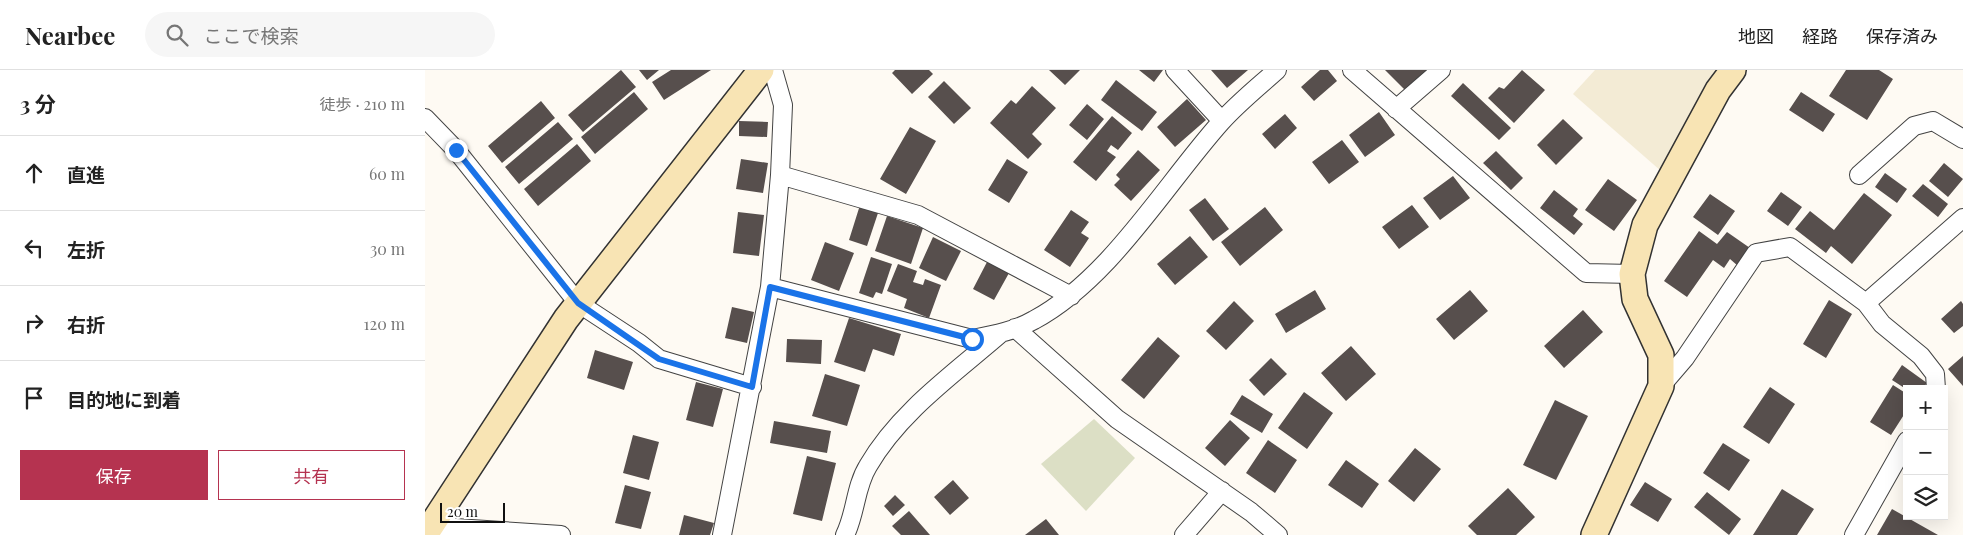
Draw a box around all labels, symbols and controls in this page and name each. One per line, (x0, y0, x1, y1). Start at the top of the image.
search box (145, 12, 495, 57)
text: Nearbee (25, 19, 115, 51)
icon: search (163, 21, 191, 49)
text: ここで検索 (203, 22, 298, 48)
text: 地図 (1738, 24, 1774, 48)
text: 経路 (1802, 24, 1838, 48)
text: 保存済み (1866, 24, 1938, 48)
text: 3 分 (20, 89, 56, 117)
text: 徒歩 · 210 m (319, 93, 405, 114)
route end (445, 139, 468, 162)
icon: ahead (20, 159, 48, 187)
text: 直進 (67, 161, 105, 187)
text: 60 m (369, 163, 405, 184)
icon: left (20, 234, 48, 262)
text: 左折 (67, 236, 105, 262)
text: 30 m (370, 238, 405, 259)
icon: right (20, 309, 48, 337)
text: 右折 (67, 311, 105, 337)
text: 120 m (364, 313, 405, 334)
route start (961, 328, 984, 351)
icon: arrive (20, 384, 48, 412)
map controls (1903, 385, 1948, 520)
button: + (1903, 385, 1948, 430)
text: 目的地に到着 (67, 386, 181, 412)
button: − (1903, 430, 1948, 475)
button: 保存 (20, 450, 208, 500)
button: 共有 (218, 450, 405, 500)
button: layers (1903, 475, 1948, 520)
scale bar (440, 500, 505, 523)
text: 20 m (447, 502, 478, 521)

